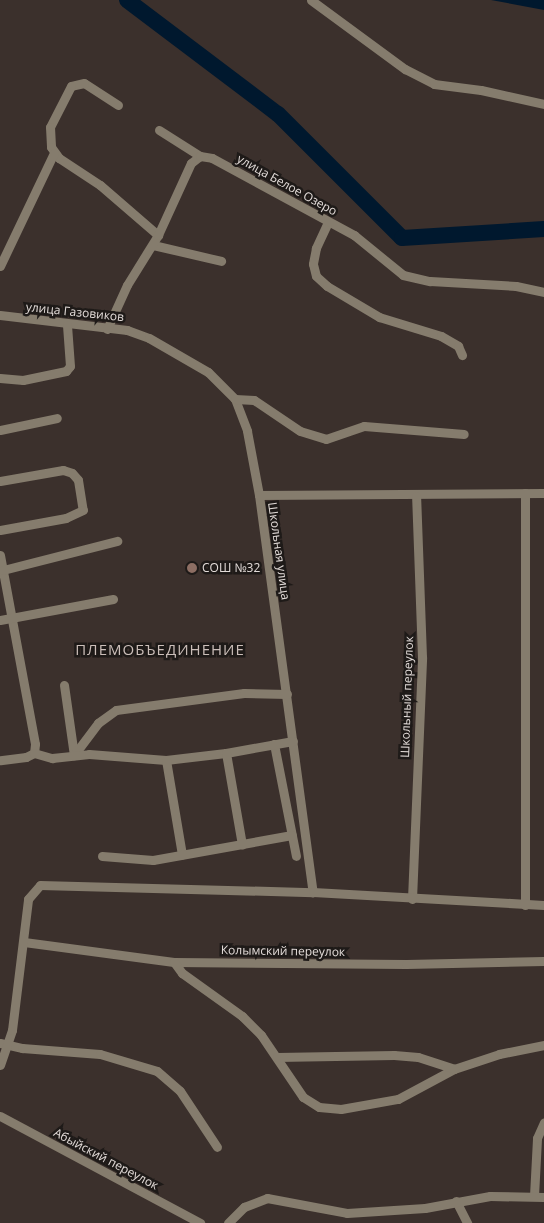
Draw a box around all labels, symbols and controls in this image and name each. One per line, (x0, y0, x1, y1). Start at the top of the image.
street label: улица Белое Озеро (234, 151, 340, 219)
street label: улица Газовиков (25, 300, 125, 324)
street label: Школьная улица (265, 501, 293, 601)
place label: СОШ №32 (202, 561, 260, 575)
marker: СОШ №32 (186, 562, 198, 574)
street label: Школьный переулок (398, 636, 416, 758)
district label: ПЛЕМОБЪЕДИНЕНИЕ (73, 641, 247, 659)
street label: Колымский переулок (221, 943, 345, 959)
street label: Абыйский переулок (51, 1125, 161, 1193)

